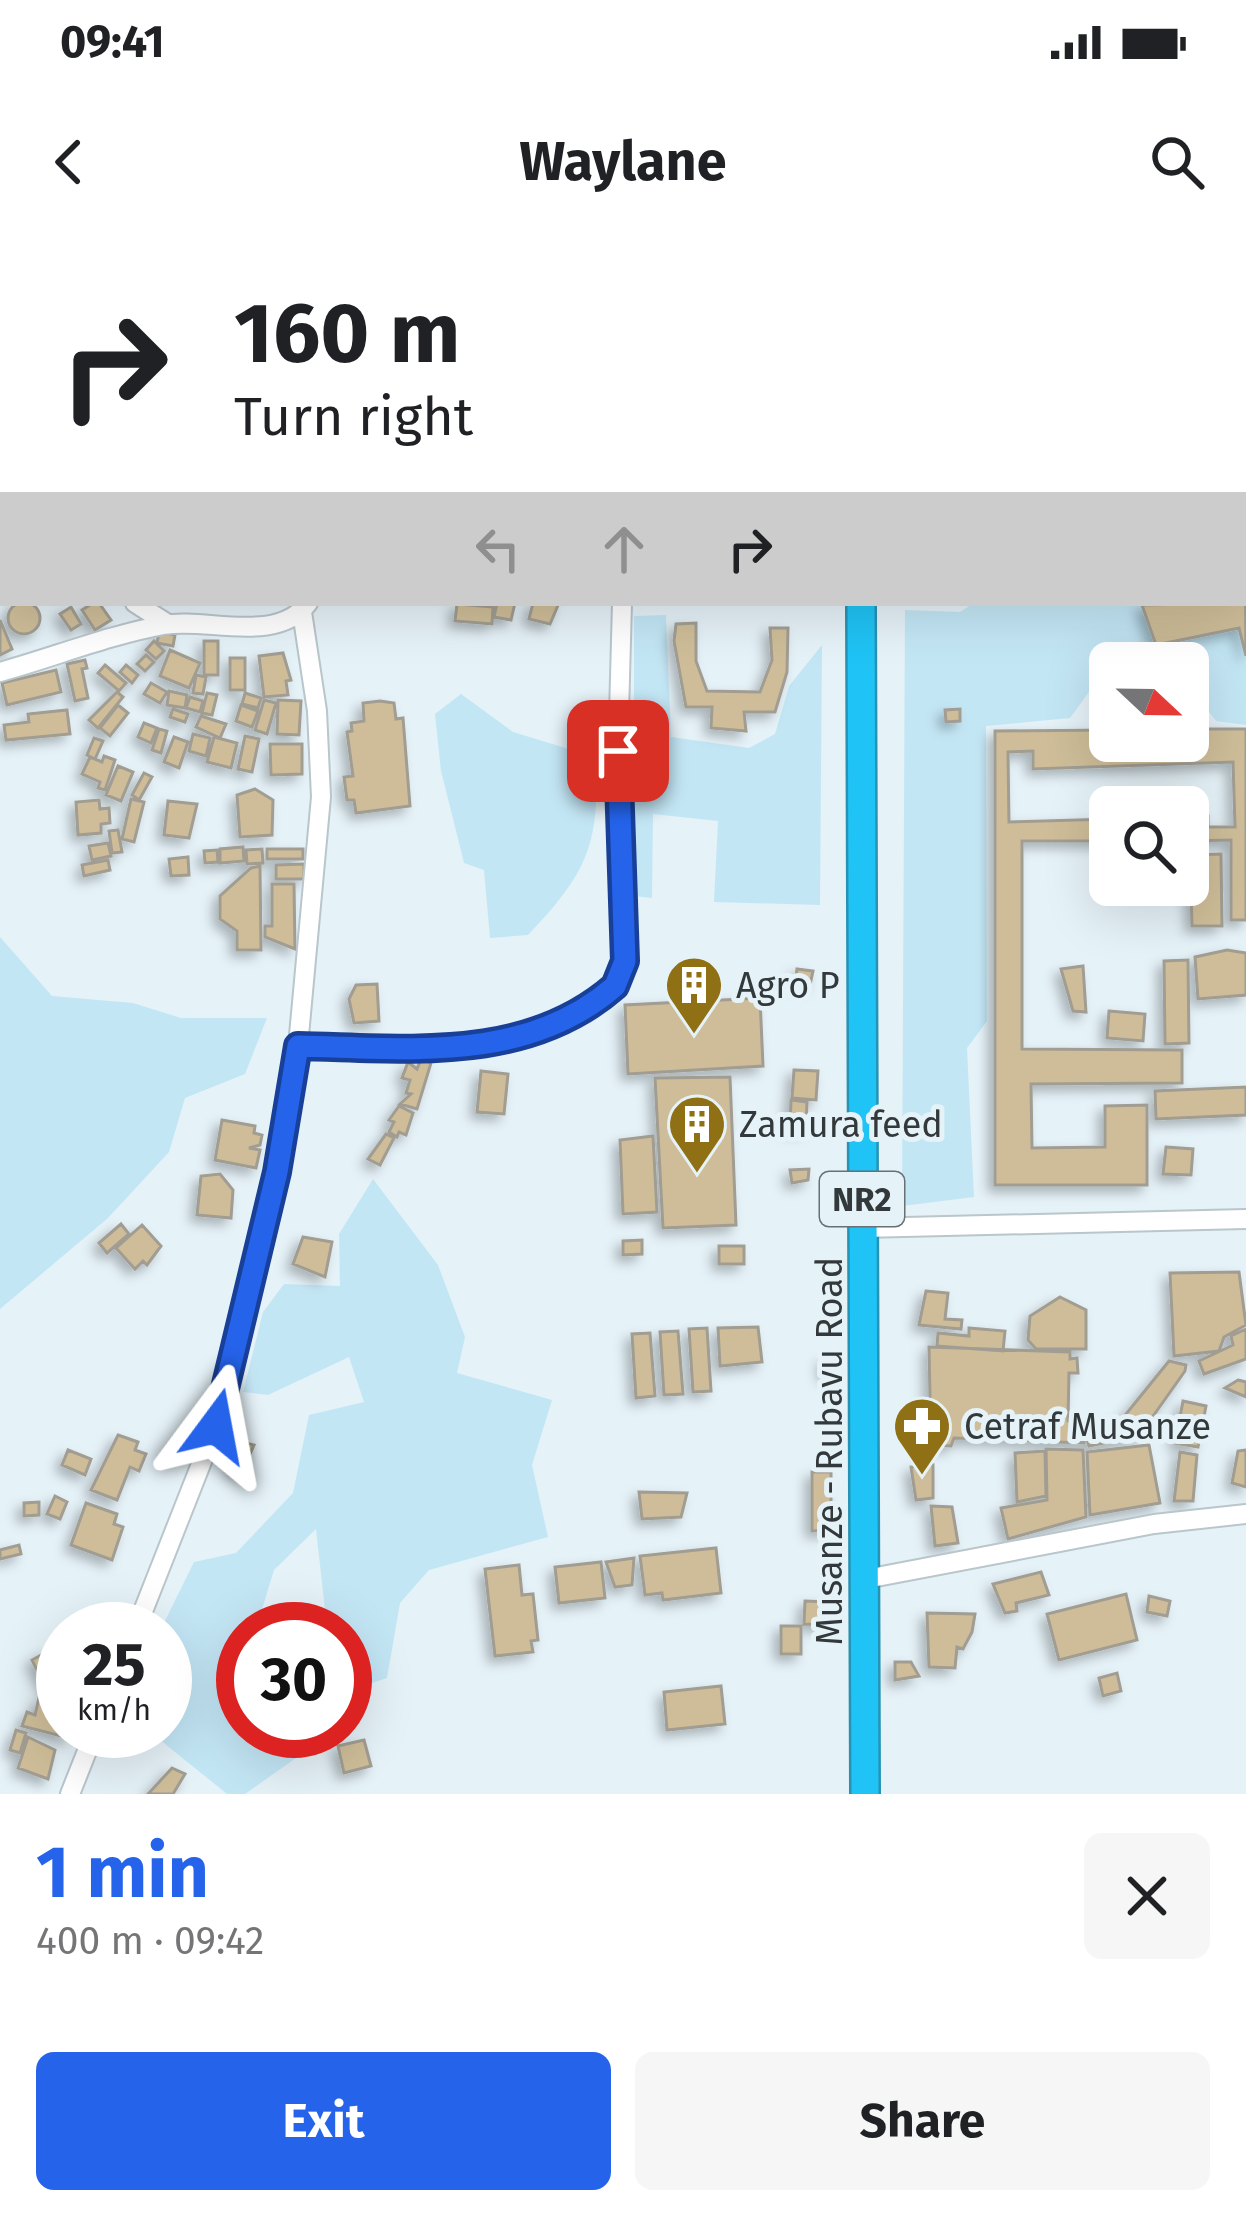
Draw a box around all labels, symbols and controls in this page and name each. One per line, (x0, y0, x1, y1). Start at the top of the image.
text: 09:41 (60, 15, 165, 69)
icon: back (36, 129, 102, 195)
icon: search (1144, 129, 1210, 195)
text: Waylane (519, 130, 727, 194)
text: 160 m (234, 283, 460, 384)
icon: right (36, 288, 192, 444)
text: Turn right (234, 385, 473, 449)
icon: left (465, 516, 531, 582)
icon: ahead (591, 516, 657, 582)
icon: right (717, 516, 783, 582)
north arrow (1089, 642, 1209, 762)
map controls (1089, 642, 1209, 906)
pin (567, 700, 669, 802)
icon: arrive (585, 718, 651, 784)
button: search (1089, 786, 1209, 906)
building icon: Agro P (663, 954, 725, 1036)
place label: Agro P (736, 964, 840, 1008)
building icon: Zamura feed (666, 1093, 728, 1175)
place label: Zamura feed (739, 1103, 943, 1147)
road number: NR2 (820, 1172, 904, 1226)
street label: Musanze - Rubavu Road (808, 1257, 852, 1645)
position arrow (153, 1363, 279, 1489)
pharmacy icon: Cetraf Musanze (891, 1395, 953, 1477)
place label: Cetraf Musanze (964, 1405, 1211, 1449)
speed limit sign: 30 (216, 1602, 372, 1758)
text: 25 (82, 1629, 146, 1701)
text: km/h (77, 1692, 151, 1728)
text: 1 min (36, 1830, 209, 1916)
button: close (1084, 1833, 1210, 1959)
text: 400 m · 09:42 (36, 1918, 264, 1964)
button: Exit (36, 2052, 611, 2190)
button: Share (635, 2052, 1210, 2190)

